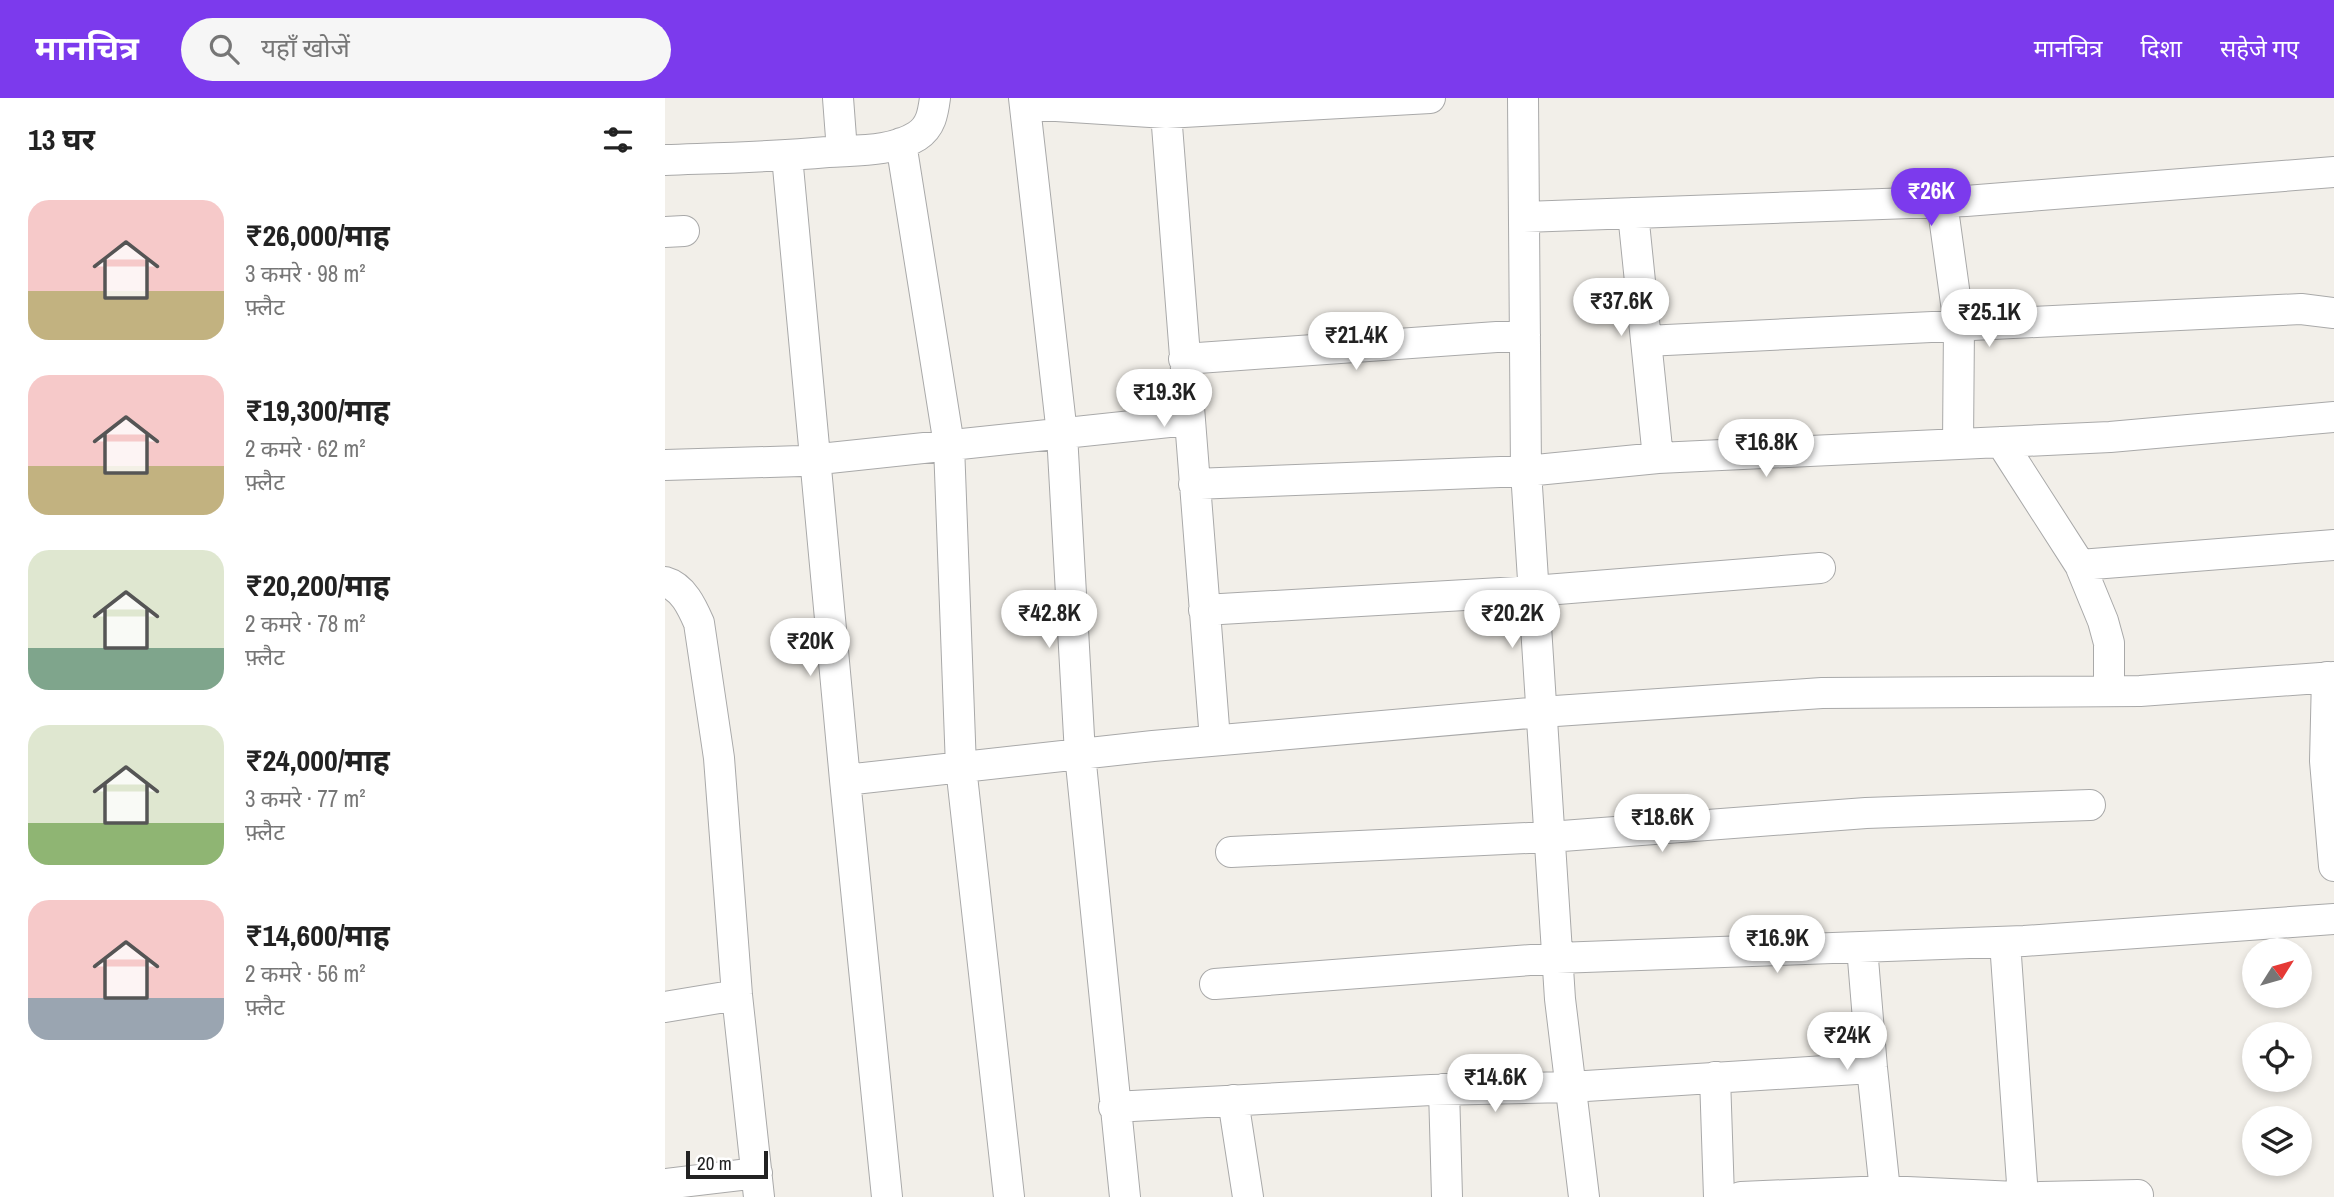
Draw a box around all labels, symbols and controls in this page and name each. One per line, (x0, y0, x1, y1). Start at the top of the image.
search box (181, 18, 671, 81)
text: मानचित्र (35, 26, 139, 70)
icon: search (205, 30, 243, 68)
text: यहाँ खोजें (261, 30, 350, 65)
text: मानचित्र (2034, 32, 2102, 64)
text: दिशा (2140, 32, 2182, 64)
text: सहेजे गए (2220, 32, 2299, 64)
text: 13 घर (28, 119, 95, 159)
icon: filters (599, 121, 637, 159)
pin: ₹26K (1890, 169, 1972, 228)
text: ₹26K (1907, 175, 1955, 206)
text: ₹26,000/माह (245, 215, 390, 255)
icon: home (84, 228, 168, 312)
text: 3 कमरे · 98 m² (245, 258, 366, 289)
pin: ₹37.6K (1564, 278, 1678, 338)
text: ₹37.6K (1589, 285, 1653, 316)
pin: ₹25.1K (1932, 289, 2046, 349)
text: फ़्लैट (245, 291, 285, 322)
text: ₹25.1K (1957, 296, 2021, 327)
pin: ₹21.4K (1299, 313, 1413, 372)
text: ₹21.4K (1324, 319, 1388, 350)
pin: ₹19.3K (1107, 370, 1221, 429)
text: ₹19.3K (1132, 376, 1196, 407)
text: ₹19,300/माह (245, 390, 390, 430)
icon: home (84, 403, 168, 487)
pin: ₹16.8K (1709, 420, 1823, 479)
text: ₹16.8K (1734, 426, 1798, 457)
text: 2 कमरे · 62 m² (245, 433, 366, 464)
text: फ़्लैट (245, 466, 285, 497)
text: ₹20,200/माह (245, 565, 390, 605)
icon: home (84, 578, 168, 662)
pin: ₹42.8K (992, 590, 1106, 650)
pin: ₹20.2K (1455, 590, 1569, 650)
text: ₹42.8K (1017, 597, 1081, 628)
text: ₹20.2K (1480, 597, 1544, 628)
text: 2 कमरे · 78 m² (245, 608, 366, 639)
pin: ₹20K (769, 618, 851, 678)
text: ₹20K (786, 625, 834, 656)
text: फ़्लैट (245, 641, 285, 672)
text: ₹24,000/माह (245, 740, 390, 780)
icon: home (84, 753, 168, 837)
text: 3 कमरे · 77 m² (245, 783, 366, 814)
pin: ₹18.6K (1605, 794, 1719, 854)
text: ₹18.6K (1630, 801, 1694, 832)
text: फ़्लैट (245, 816, 285, 847)
text: ₹14,600/माह (245, 915, 390, 955)
pin: ₹16.9K (1720, 916, 1834, 975)
text: ₹16.9K (1745, 922, 1809, 953)
icon: home (84, 928, 168, 1012)
north arrow (2242, 938, 2312, 1008)
map controls (2242, 938, 2312, 1176)
text: 2 कमरे · 56 m² (245, 958, 366, 989)
text: फ़्लैट (245, 991, 285, 1022)
pin: ₹24K (1806, 1012, 1888, 1072)
text: ₹24K (1823, 1019, 1871, 1050)
button: locate (2242, 1022, 2312, 1092)
pin: ₹14.6K (1438, 1054, 1552, 1114)
text: ₹14.6K (1463, 1061, 1527, 1092)
button: layers (2242, 1106, 2312, 1176)
scale bar (686, 1148, 768, 1180)
text: 20 m (697, 1150, 732, 1176)

